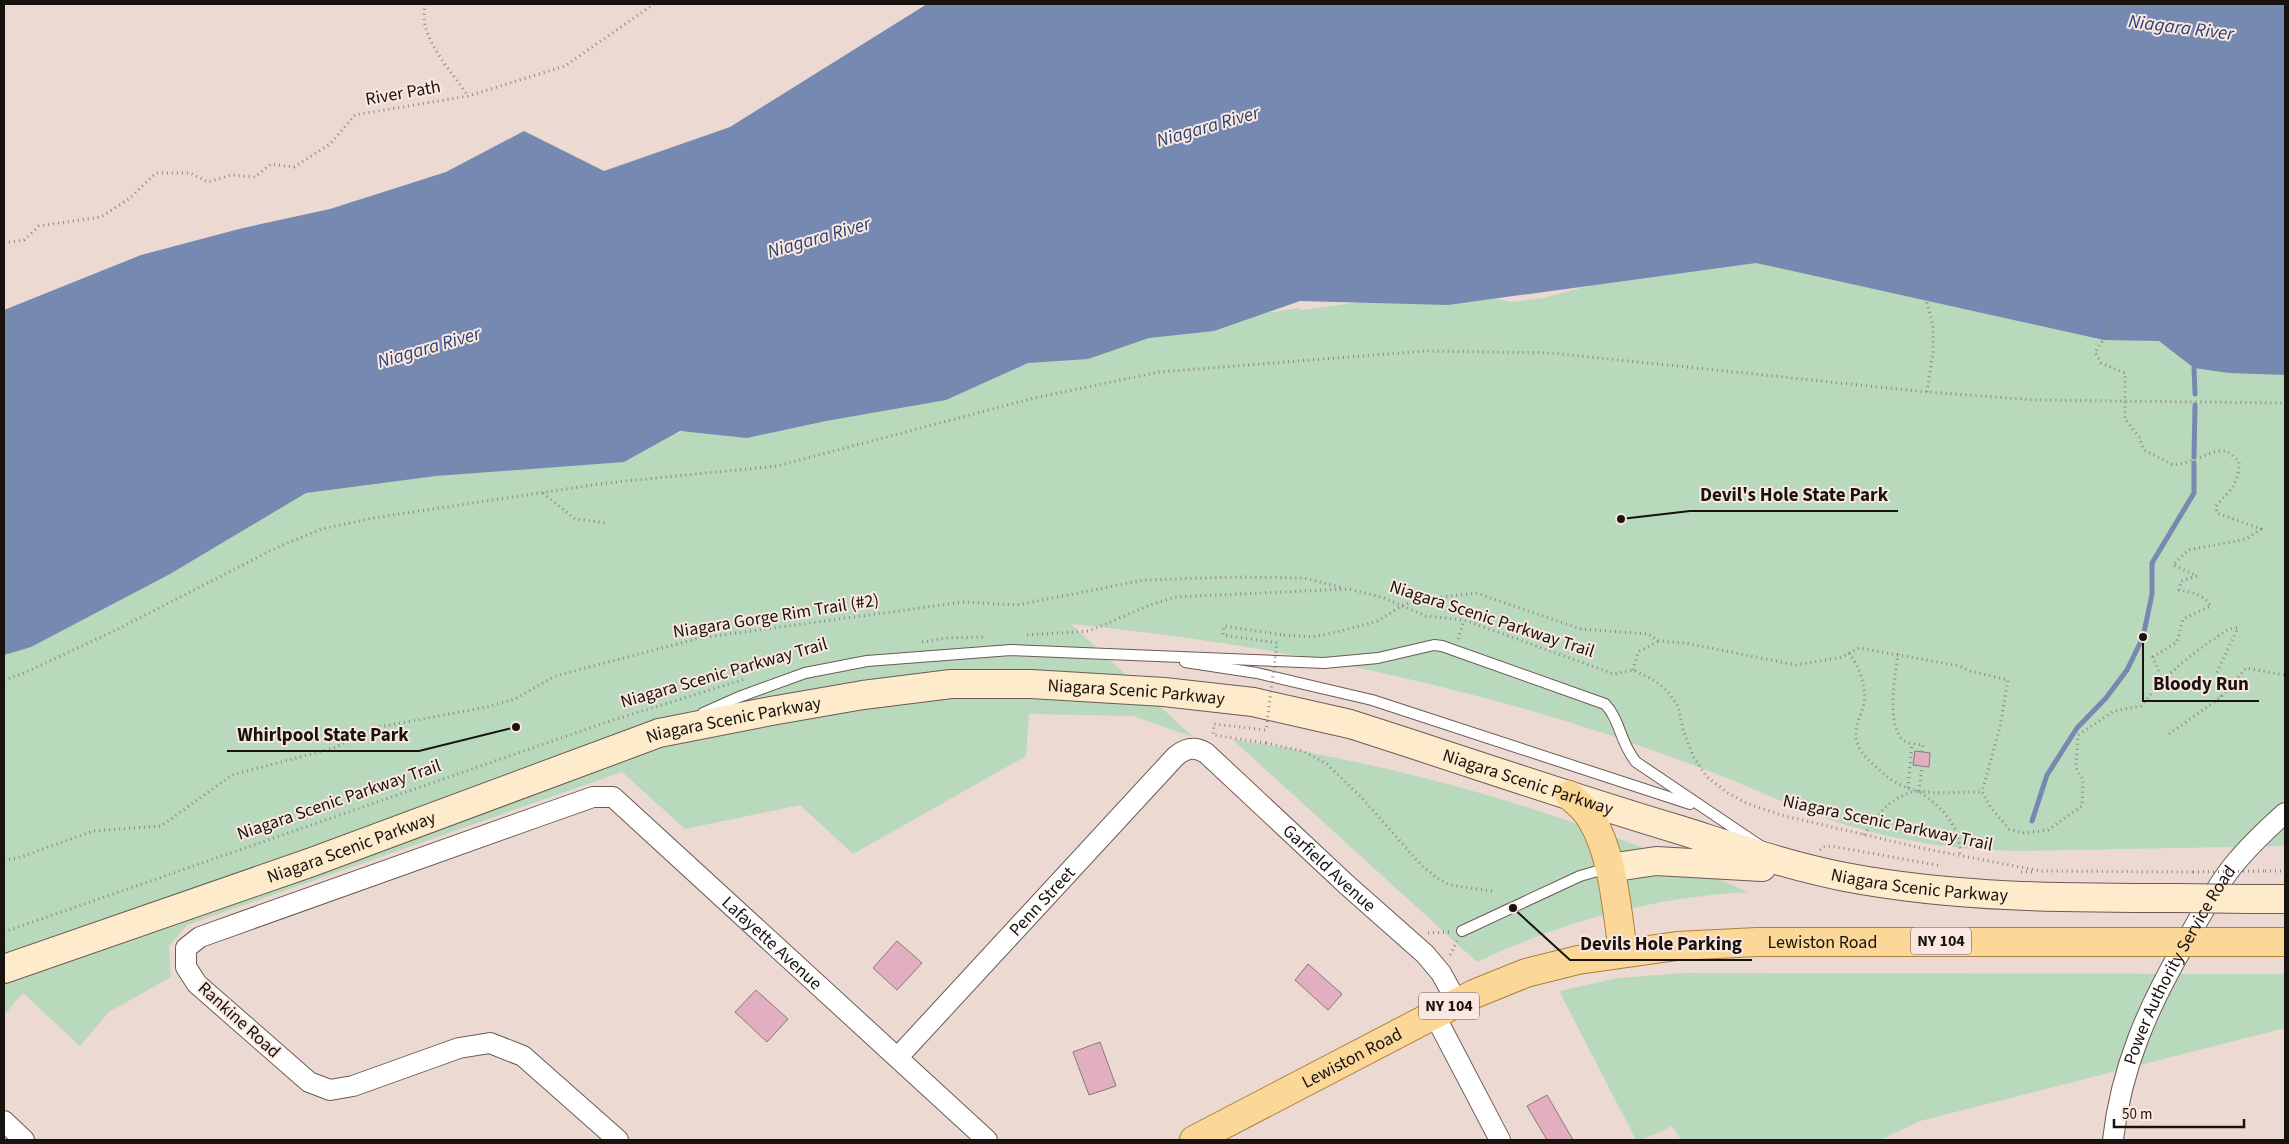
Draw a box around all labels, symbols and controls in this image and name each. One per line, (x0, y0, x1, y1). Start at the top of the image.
water label: Niagara River (2127, 8, 2237, 48)
street label: River Path (363, 74, 443, 112)
water label: Niagara River (1153, 99, 1264, 155)
water label: Niagara River (764, 210, 875, 266)
water label: Niagara River (374, 320, 485, 376)
callout: Devil's Hole State Park (1690, 477, 1898, 511)
text: Devil's Hole State Park (1700, 482, 1889, 509)
street label: Niagara Scenic Parkway Trail (1386, 574, 1598, 664)
street label: Niagara Gorge Rim Trail (#2) (671, 587, 881, 645)
street label: Niagara Scenic Parkway Trail (618, 631, 830, 715)
callout: Bloody Run (2143, 667, 2259, 701)
text: Bloody Run (2153, 671, 2249, 698)
street label: Niagara Scenic Parkway (1047, 673, 1227, 711)
street label: Niagara Scenic Parkway (642, 690, 824, 749)
callout: Whirlpool State Park (227, 717, 419, 751)
text: Whirlpool State Park (237, 722, 409, 749)
street label: Niagara Scenic Parkway (1440, 742, 1617, 821)
street label: Niagara Scenic Parkway Trail (234, 755, 444, 845)
street label: Niagara Scenic Parkway Trail (1781, 789, 1995, 857)
street label: Niagara Scenic Parkway (263, 806, 437, 888)
street label: Garfield Avenue (1277, 819, 1381, 918)
street label: Power Authority Service Road (2117, 860, 2242, 1068)
street label: Penn Street (1003, 861, 1081, 942)
street label: Niagara Scenic Parkway (1829, 862, 2009, 908)
street label: Lafayette Avenue (716, 890, 828, 996)
callout: Devils Hole Parking (1570, 926, 1752, 960)
road number: NY 104 (1911, 928, 1971, 954)
street label: Lewiston Road (1768, 930, 1877, 955)
text: Devils Hole Parking (1580, 931, 1742, 958)
street label: Rankine Road (192, 976, 286, 1064)
road number: NY 104 (1419, 992, 1479, 1019)
street label: Lewiston Road (1297, 1021, 1406, 1094)
scale bar (2114, 1096, 2244, 1128)
text: 50 m (2122, 1104, 2152, 1125)

